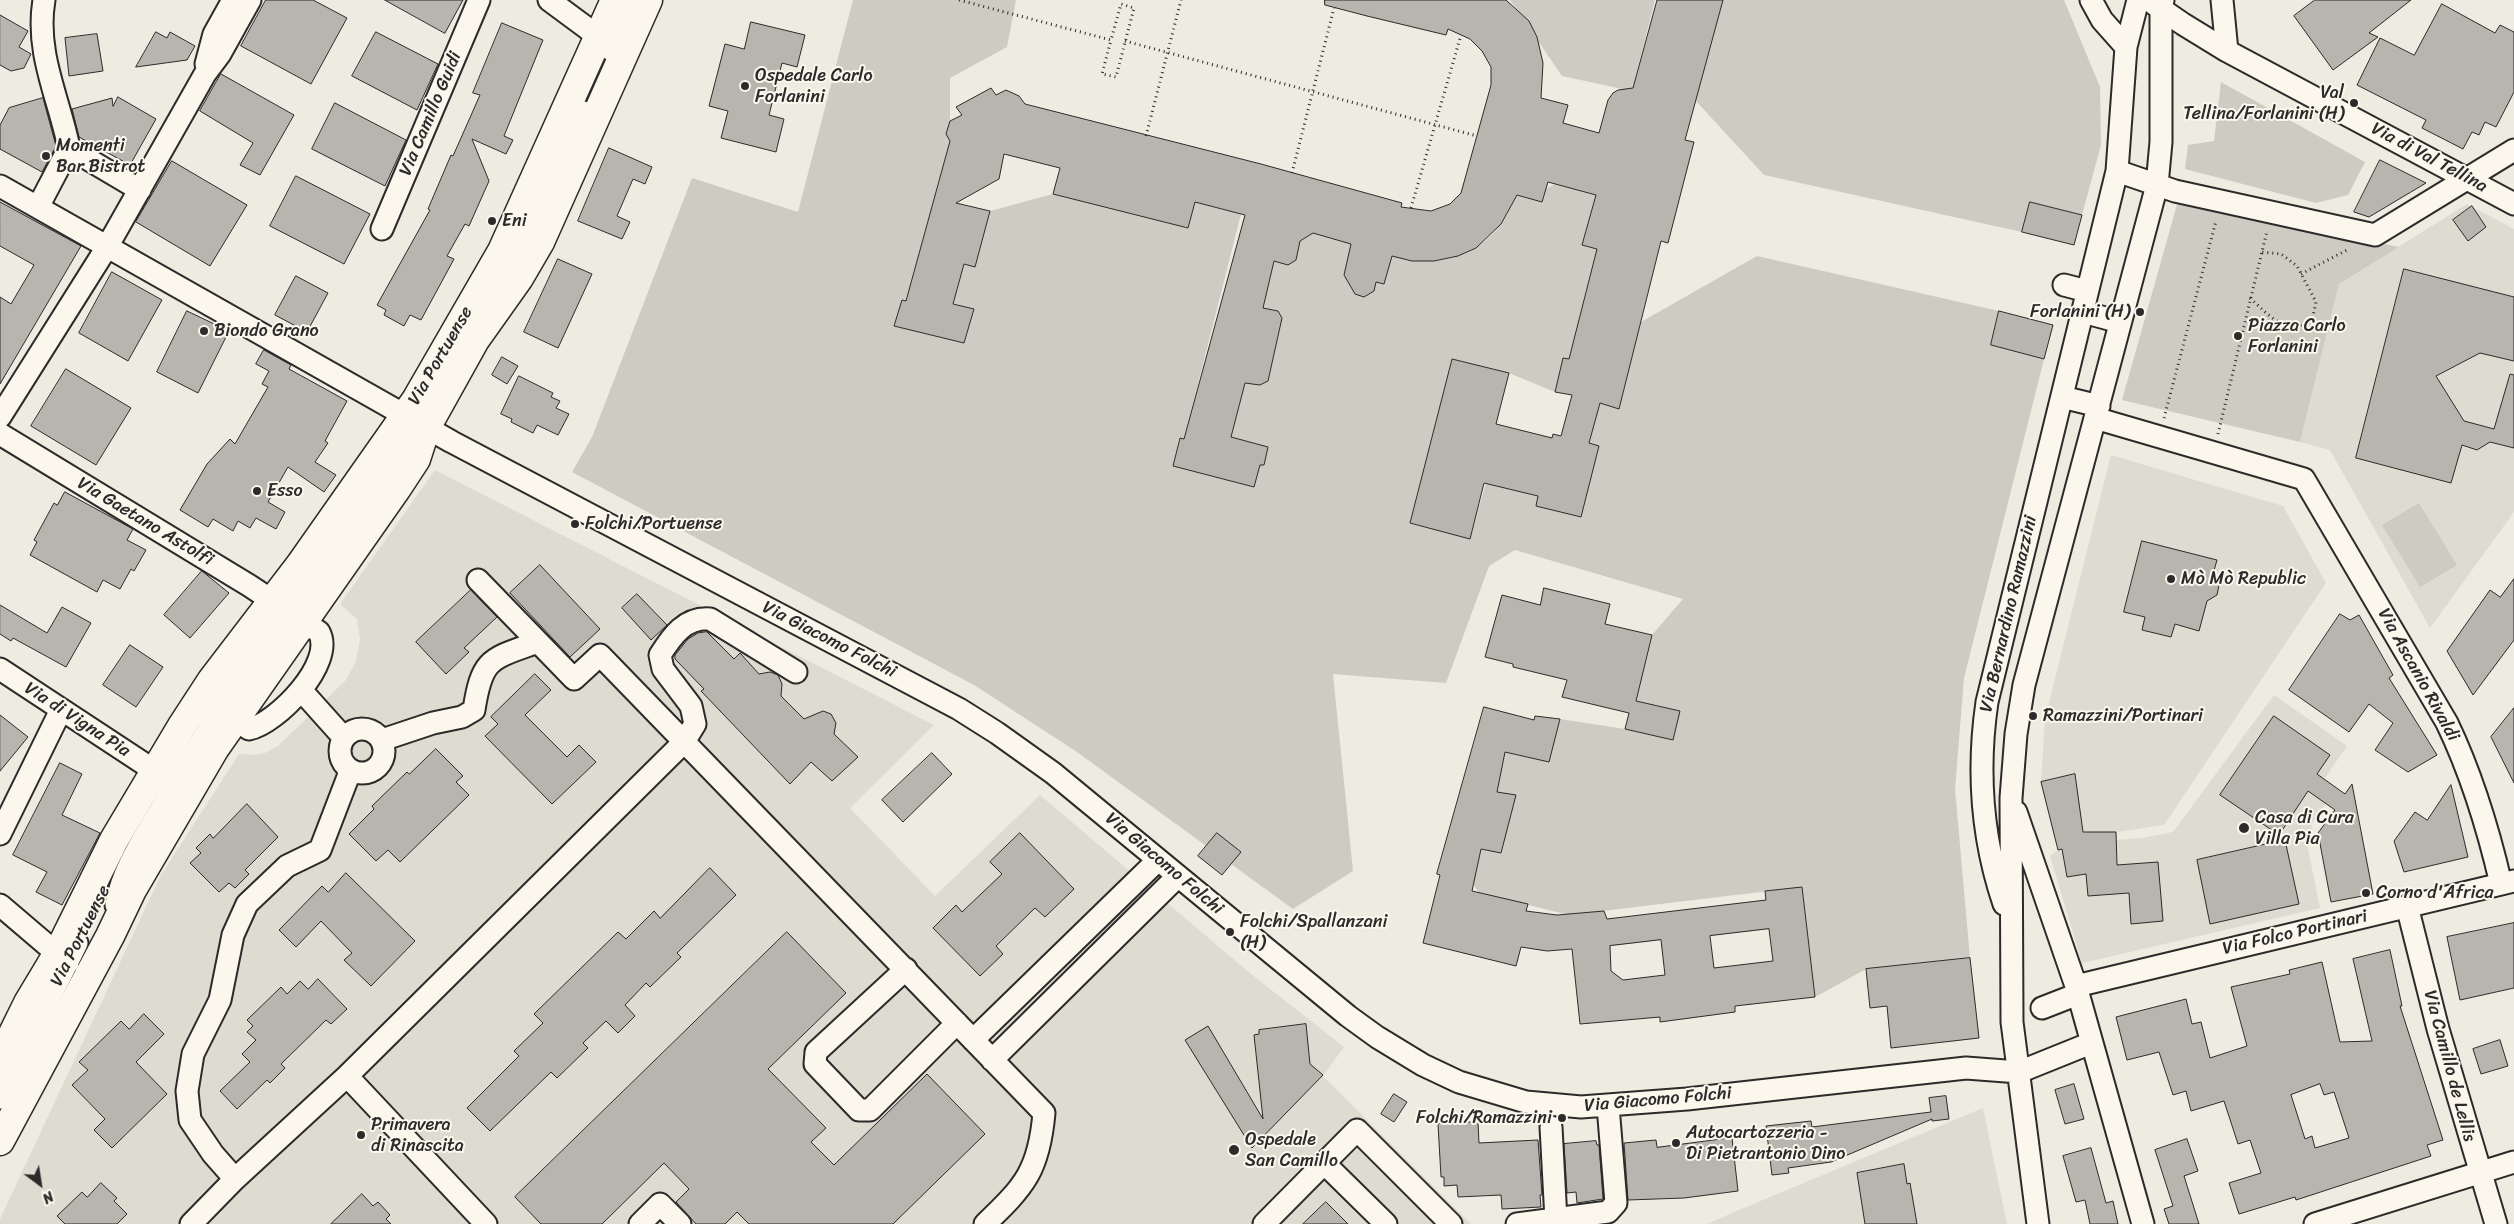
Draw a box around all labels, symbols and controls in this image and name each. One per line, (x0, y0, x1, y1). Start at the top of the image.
street label: Via Camillo Guidi (395, 49, 467, 179)
place label: Ospedale Carlo Forlanini (755, 65, 873, 108)
marker: Ospedale Carlo Forlanini (739, 80, 751, 92)
place label: Val Tellina/Forlanini (H) (2183, 82, 2344, 125)
marker: Val Tellina/Forlanini (H) (2348, 97, 2360, 109)
street label: Via di Val Tellina (2367, 118, 2491, 198)
place label: Momenti Bar Bistrot (56, 135, 145, 178)
marker: Momenti Bar Bistrot (40, 150, 52, 162)
place label: Eni (502, 210, 527, 232)
marker: Eni (486, 215, 498, 227)
place label: Forlanini (H) (2030, 301, 2130, 323)
street label: Via Portuense (404, 303, 478, 409)
marker: Forlanini (H) (2134, 306, 2146, 318)
place label: Piazza Carlo Forlanini (2248, 315, 2346, 358)
place label: Biondo Grano (214, 320, 319, 342)
marker: Biondo Grano (198, 325, 210, 337)
marker: Piazza Carlo Forlanini (2232, 330, 2244, 342)
street label: Via Gaetano Astolfi (73, 473, 217, 571)
place label: Esso (267, 480, 303, 502)
marker: Esso (251, 485, 263, 497)
place label: Folchi/Portuense (585, 513, 722, 535)
street label: Via Bernardino Ramazzini (1976, 514, 2042, 714)
marker: Folchi/Portuense (569, 518, 581, 530)
place label: Mò Mò Republic (2181, 568, 2306, 590)
marker: Mò Mò Republic (2165, 573, 2177, 585)
street label: Via Giacomo Folchi (758, 597, 900, 683)
street label: Via Ascanio Rivaldi (2373, 605, 2463, 745)
street label: Via di Vigna Pia (20, 678, 134, 762)
place label: Ramazzini/Portinari (2043, 705, 2203, 727)
marker: Ramazzini/Portinari (2027, 710, 2039, 722)
place label: Casa di Cura Villa Pia (2255, 807, 2354, 850)
street label: Via Giacomo Folchi (1101, 808, 1227, 920)
marker: Casa di Cura Villa Pia (2237, 821, 2251, 835)
street label: Via Portuense (46, 882, 116, 990)
place label: Corno d'Africa (2376, 882, 2494, 904)
marker: Corno d'Africa (2360, 887, 2372, 899)
street label: Via Folco Portinari (2221, 906, 2369, 960)
place label: Folchi/Spallanzani (H) (1240, 911, 1388, 954)
marker: Folchi/Spallanzani (H) (1224, 926, 1236, 938)
street label: Via Camillo de Lellis (2418, 988, 2480, 1144)
street label: Via Giacomo Folchi (1584, 1083, 1732, 1117)
place label: Folchi/Ramazzini (1416, 1107, 1552, 1129)
marker: Folchi/Ramazzini (1556, 1112, 1568, 1124)
place label: Primavera di Rinascita (371, 1114, 464, 1156)
place label: Autocartozzeria - Di Pietrantonio Dino (1686, 1122, 1845, 1164)
marker: Primavera di Rinascita (355, 1129, 367, 1141)
place label: Ospedale San Camillo (1245, 1129, 1338, 1172)
marker: Autocartozzeria - Di Pietrantonio Dino (1670, 1137, 1682, 1149)
marker: Ospedale San Camillo (1227, 1143, 1241, 1157)
north arrow (15, 1159, 65, 1209)
text: N (37, 1184, 59, 1210)

